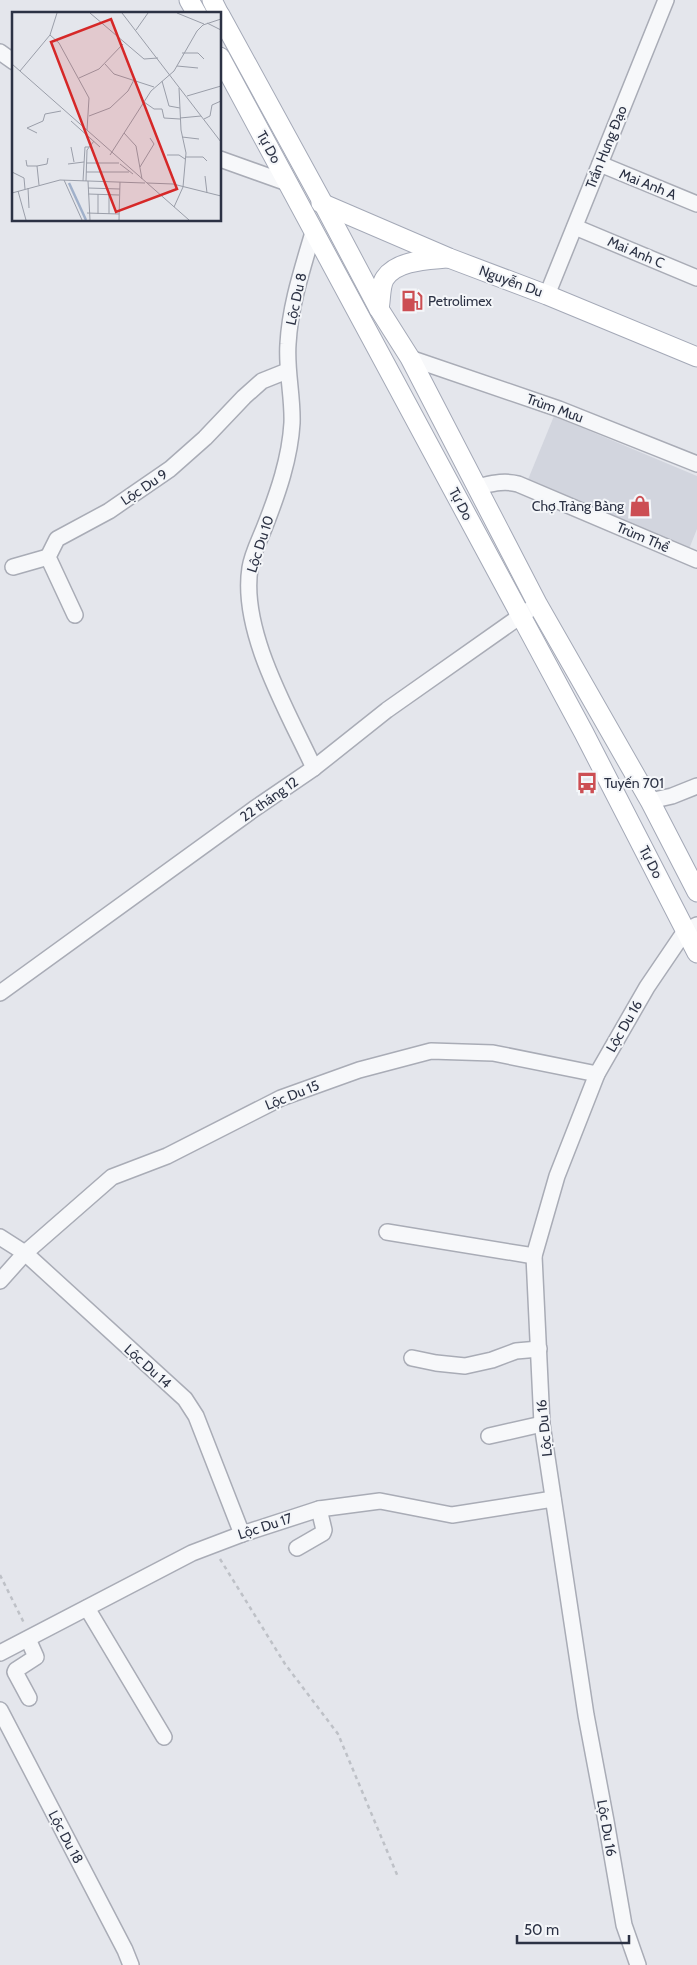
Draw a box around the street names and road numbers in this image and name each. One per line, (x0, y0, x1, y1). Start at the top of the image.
street label: Trần Hưng Đạo (581, 103, 631, 191)
street label: Tự Do (253, 128, 285, 167)
street label: Mai Anh A (617, 164, 680, 204)
street label: Mai Anh C (605, 232, 667, 272)
street label: Nguyễn Du (477, 261, 545, 301)
street label: Lộc Du 8 (282, 271, 310, 327)
street label: Trùm Mưu (524, 389, 586, 427)
street label: Lộc Du 9 (117, 465, 171, 509)
street label: Tự Do (445, 485, 477, 524)
street label: Lộc Du 10 (242, 513, 278, 575)
street label: Trùm Thể (614, 518, 672, 556)
street label: 22 tháng 12 (237, 772, 301, 826)
street label: Tự Do (635, 843, 667, 882)
street label: Lộc Du 16 (602, 997, 646, 1055)
street label: Lộc Du 15 (262, 1076, 322, 1114)
street label: Lộc Du 14 (121, 1340, 175, 1392)
street label: Lộc Du 16 (532, 1399, 556, 1457)
street label: Lộc Du 17 (235, 1509, 295, 1543)
street label: Lộc Du 16 (593, 1798, 621, 1858)
street label: Lộc Du 18 (45, 1807, 87, 1867)

